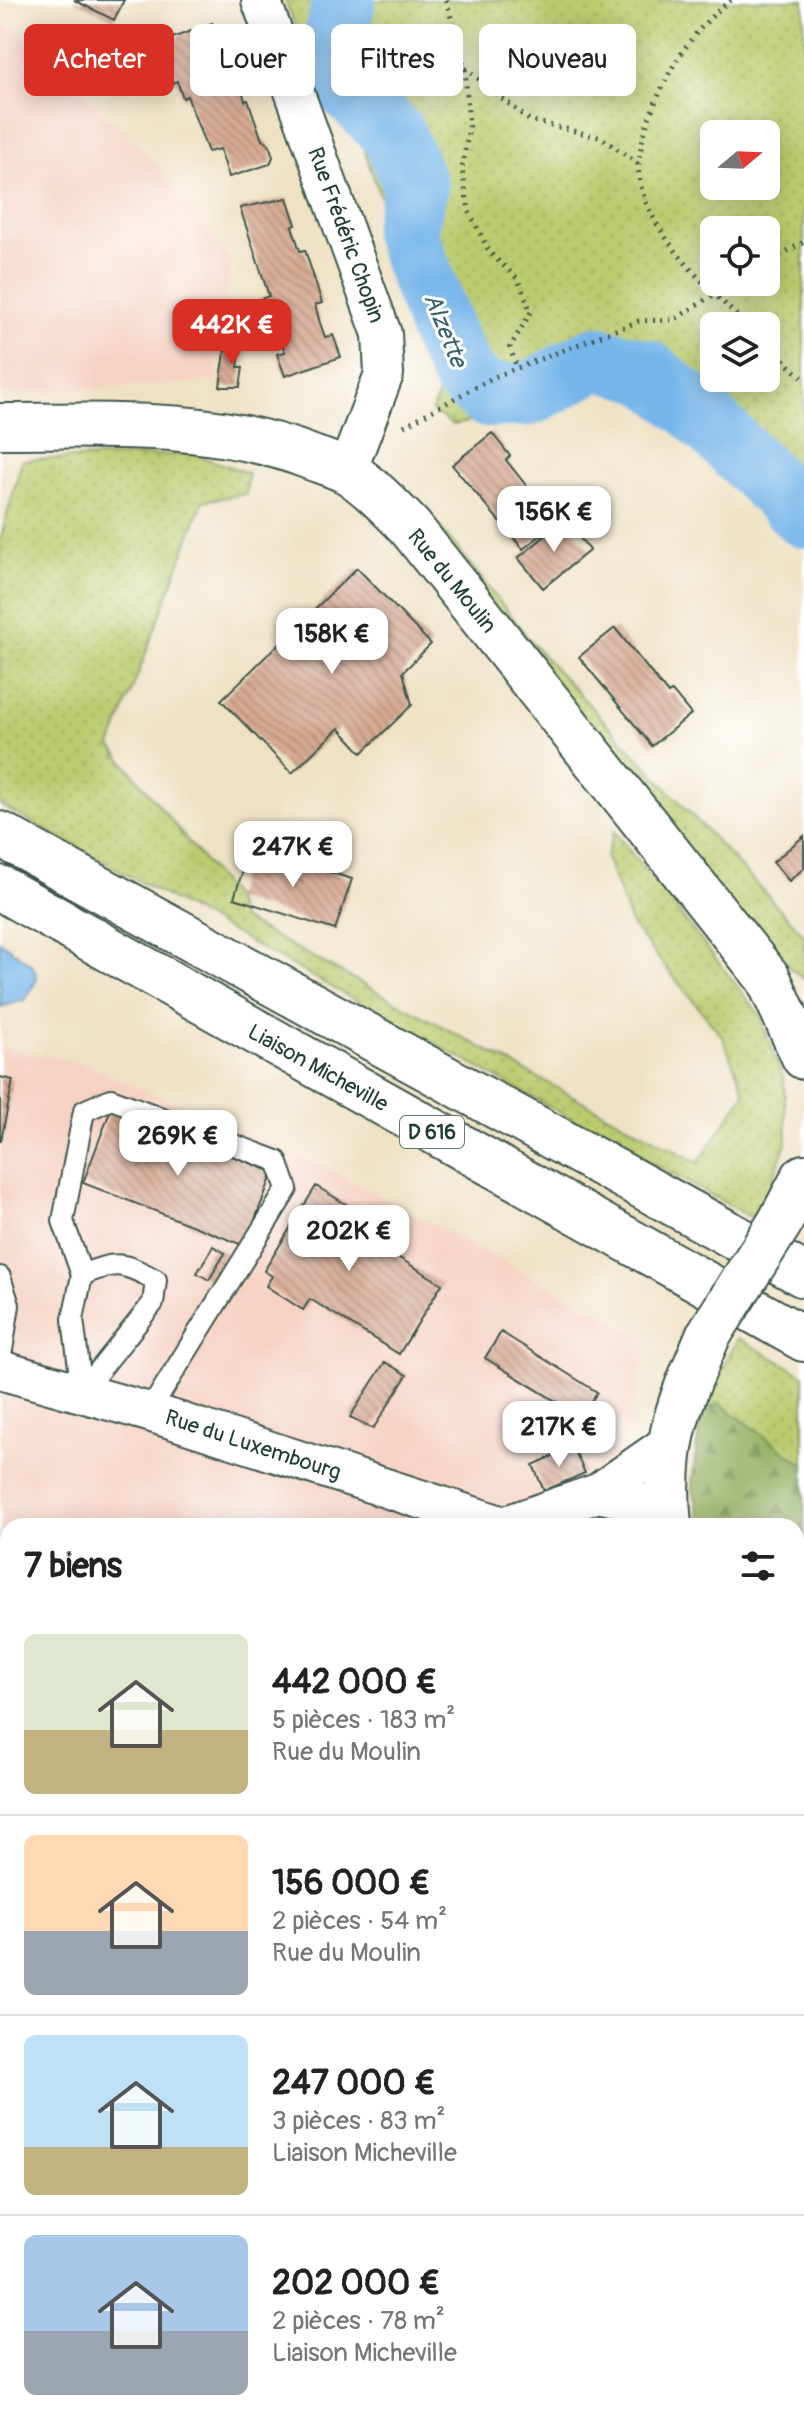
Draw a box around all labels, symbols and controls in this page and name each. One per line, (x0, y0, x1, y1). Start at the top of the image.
chip: Acheter (24, 24, 174, 96)
chip: Louer (190, 24, 315, 96)
chip: Filtres (331, 24, 463, 96)
chip: Nouveau (479, 24, 636, 96)
north arrow (700, 120, 780, 200)
map controls (700, 120, 780, 392)
street label: Rue Frédéric Chopin (301, 143, 391, 327)
button: locate (700, 216, 780, 296)
water label: Alzette (417, 289, 474, 373)
pin: 442K € (167, 299, 297, 367)
text: 442K € (190, 309, 274, 341)
button: layers (700, 312, 780, 392)
pin: 156K € (489, 486, 619, 554)
text: 156K € (515, 496, 593, 528)
street label: Rue du Moulin (401, 523, 503, 639)
pin: 158K € (267, 608, 397, 676)
text: 158K € (294, 618, 370, 650)
pin: 247K € (228, 821, 358, 889)
text: 247K € (252, 831, 334, 863)
street label: Liaison Micheville (243, 1018, 393, 1118)
pin: 269K € (113, 1110, 243, 1178)
road number: D 616 (400, 1116, 464, 1148)
text: 269K € (137, 1120, 219, 1152)
pin: 202K € (284, 1205, 414, 1273)
text: 202K € (306, 1215, 392, 1247)
pin: 217K € (494, 1401, 624, 1469)
street label: Rue du Luxembourg (162, 1403, 344, 1487)
text: 217K € (521, 1411, 597, 1443)
icon: filters (736, 1544, 780, 1588)
text: 7 biens (24, 1545, 122, 1588)
text: 442 000 € (272, 1661, 437, 1704)
icon: home (88, 1666, 184, 1762)
text: 5 pièces · 183 m² (272, 1704, 455, 1736)
text: Rue du Moulin (272, 1736, 421, 1768)
text: 156 000 € (272, 1862, 430, 1905)
icon: home (88, 1867, 184, 1963)
text: 2 pièces · 54 m² (272, 1905, 447, 1937)
text: Rue du Moulin (272, 1937, 421, 1969)
text: 247 000 € (272, 2062, 436, 2105)
icon: home (88, 2067, 184, 2163)
text: 3 pièces · 83 m² (272, 2105, 445, 2137)
text: Liaison Micheville (272, 2137, 457, 2169)
text: 202 000 € (272, 2262, 440, 2305)
icon: home (88, 2267, 184, 2363)
text: 2 pièces · 78 m² (272, 2305, 445, 2337)
text: Liaison Micheville (272, 2337, 457, 2369)

